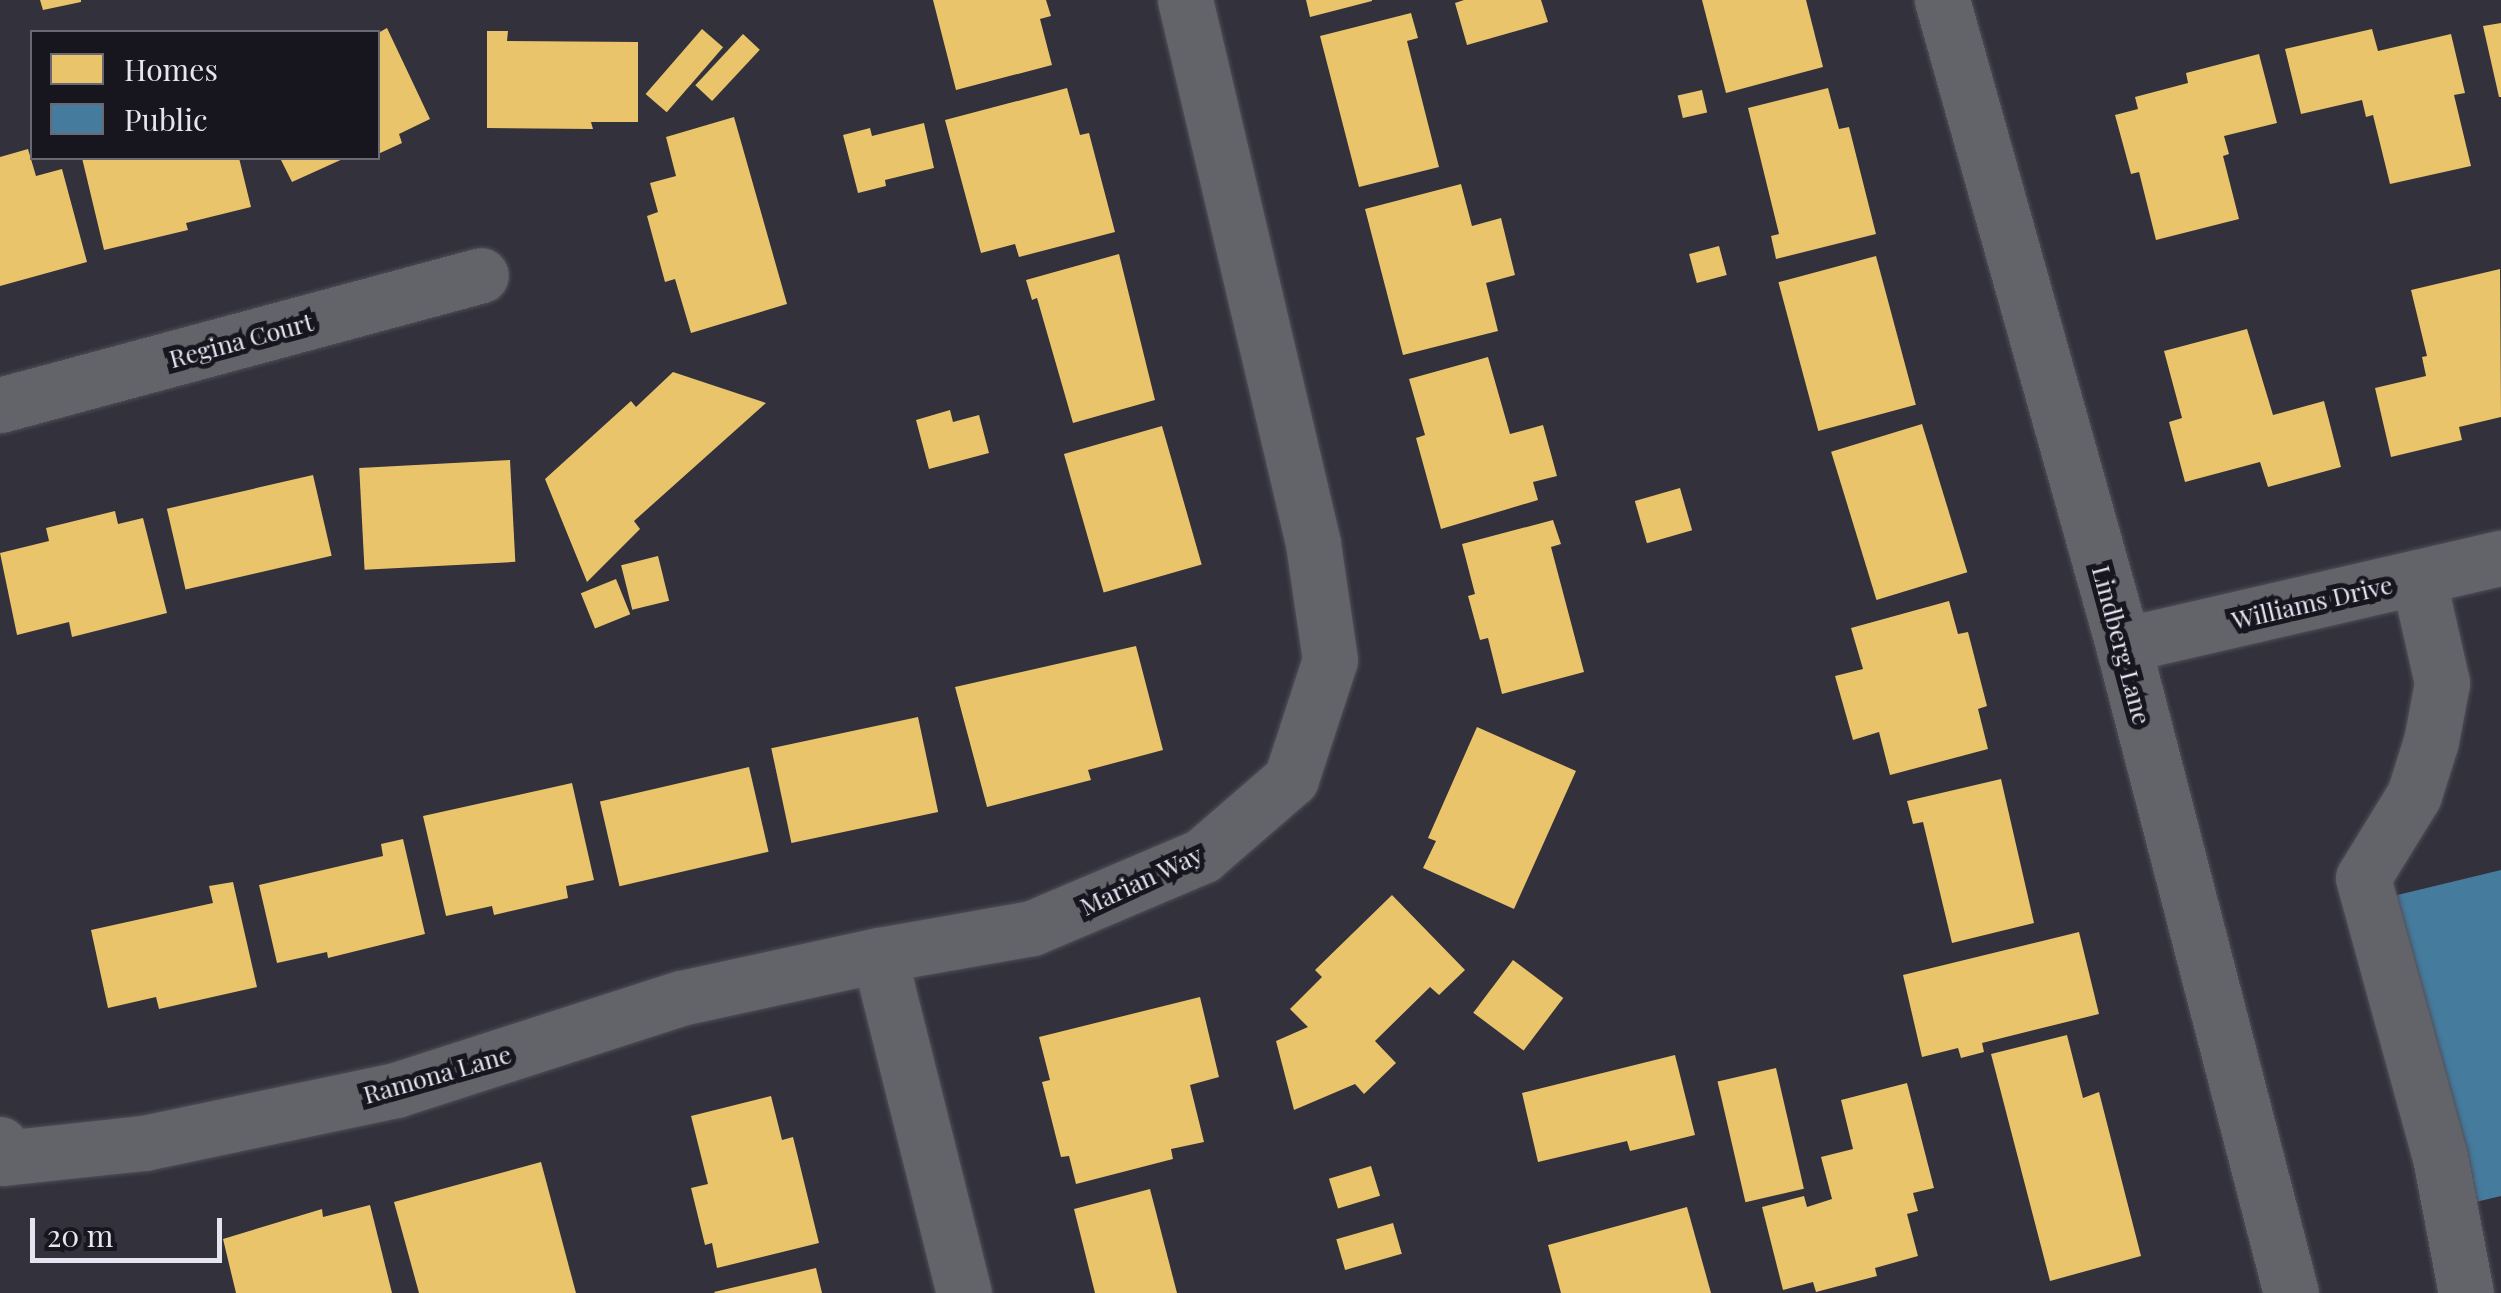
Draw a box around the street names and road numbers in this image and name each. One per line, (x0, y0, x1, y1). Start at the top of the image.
street label: Regina Court (165, 306, 317, 374)
street label: Lindberg Lane (2086, 562, 2158, 728)
street label: Williams Drive (2229, 569, 2395, 635)
street label: Marian Way (1075, 838, 1207, 922)
street label: Ramona Lane (359, 1039, 515, 1109)

